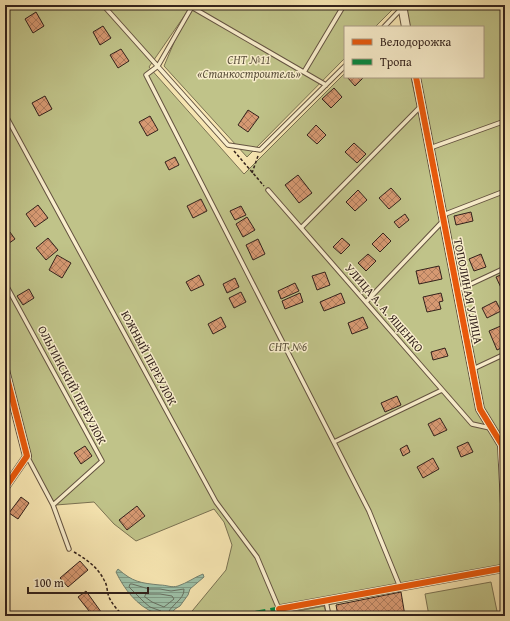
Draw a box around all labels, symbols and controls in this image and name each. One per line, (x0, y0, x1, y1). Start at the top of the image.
legend (344, 26, 484, 78)
text: Велодорожка (380, 33, 451, 50)
park label: СНТ №11 «Станкостроитель» (197, 51, 301, 82)
text: Тропа (380, 53, 412, 70)
street label: ТОПОЛИНАЯ УЛИЦА (450, 236, 487, 346)
street label: УЛИЦА А. А. ЯЩЕНКО (341, 260, 428, 356)
street label: ЮЖНЫЙ ПЕРЕУЛОК (117, 308, 182, 409)
street label: ОЛЬГИНСКИЙ ПЕРЕУЛОК (34, 322, 111, 448)
park label: СНТ №6 (269, 338, 307, 355)
scale bar (28, 569, 148, 595)
text: 100 m (34, 574, 64, 591)

